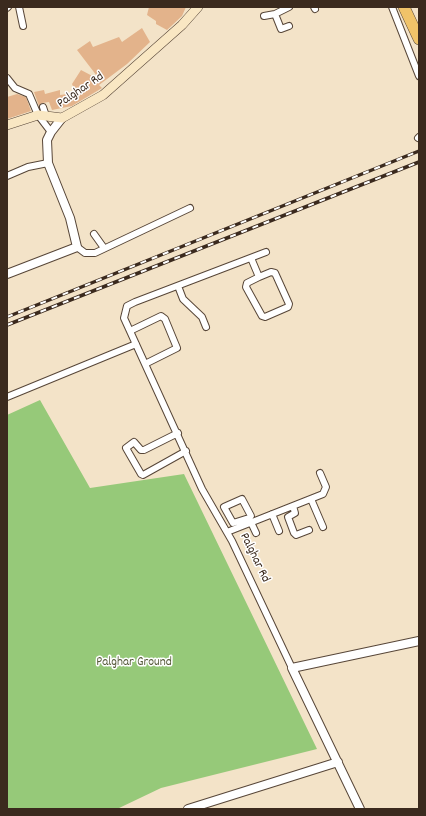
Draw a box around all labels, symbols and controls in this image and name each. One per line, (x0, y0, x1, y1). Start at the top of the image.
street label: Palghar Rd (55, 70, 107, 112)
street label: Palghar Rd (235, 531, 273, 585)
park label: Palghar Ground (96, 655, 172, 671)

